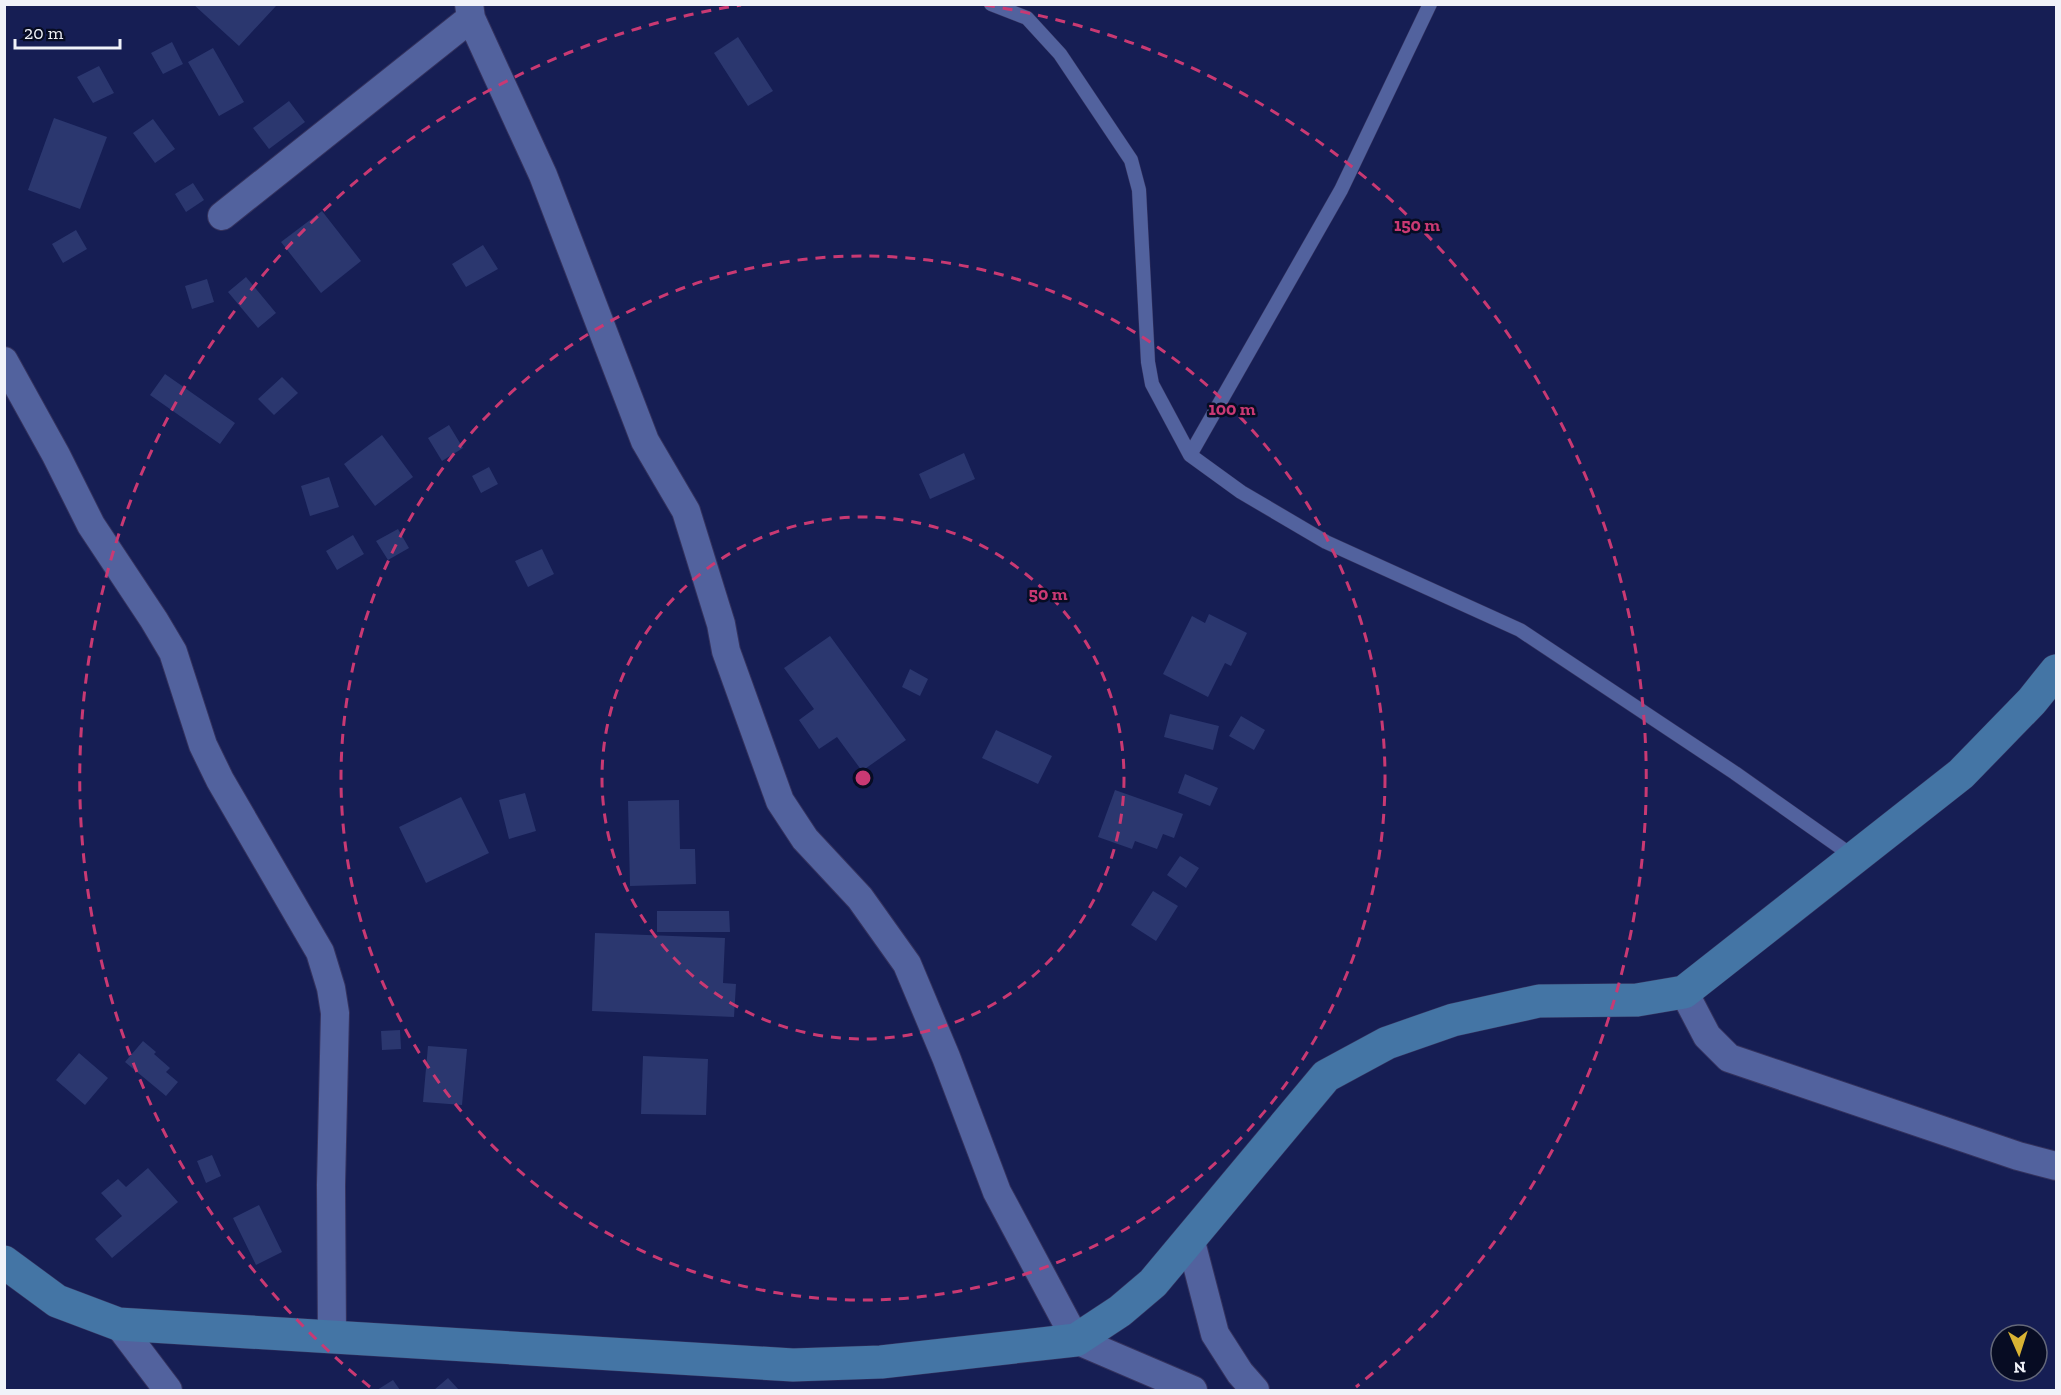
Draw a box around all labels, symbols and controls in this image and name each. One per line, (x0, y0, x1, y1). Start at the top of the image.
scale bar (15, 12, 120, 50)
text: 20 m (24, 22, 64, 44)
text: 150 m (1394, 214, 1440, 236)
text: 100 m (1208, 398, 1256, 420)
text: 50 m (1029, 583, 1068, 605)
centre of rings (853, 768, 873, 788)
north arrow (1989, 1323, 2049, 1383)
text: N (2013, 1358, 2026, 1377)

